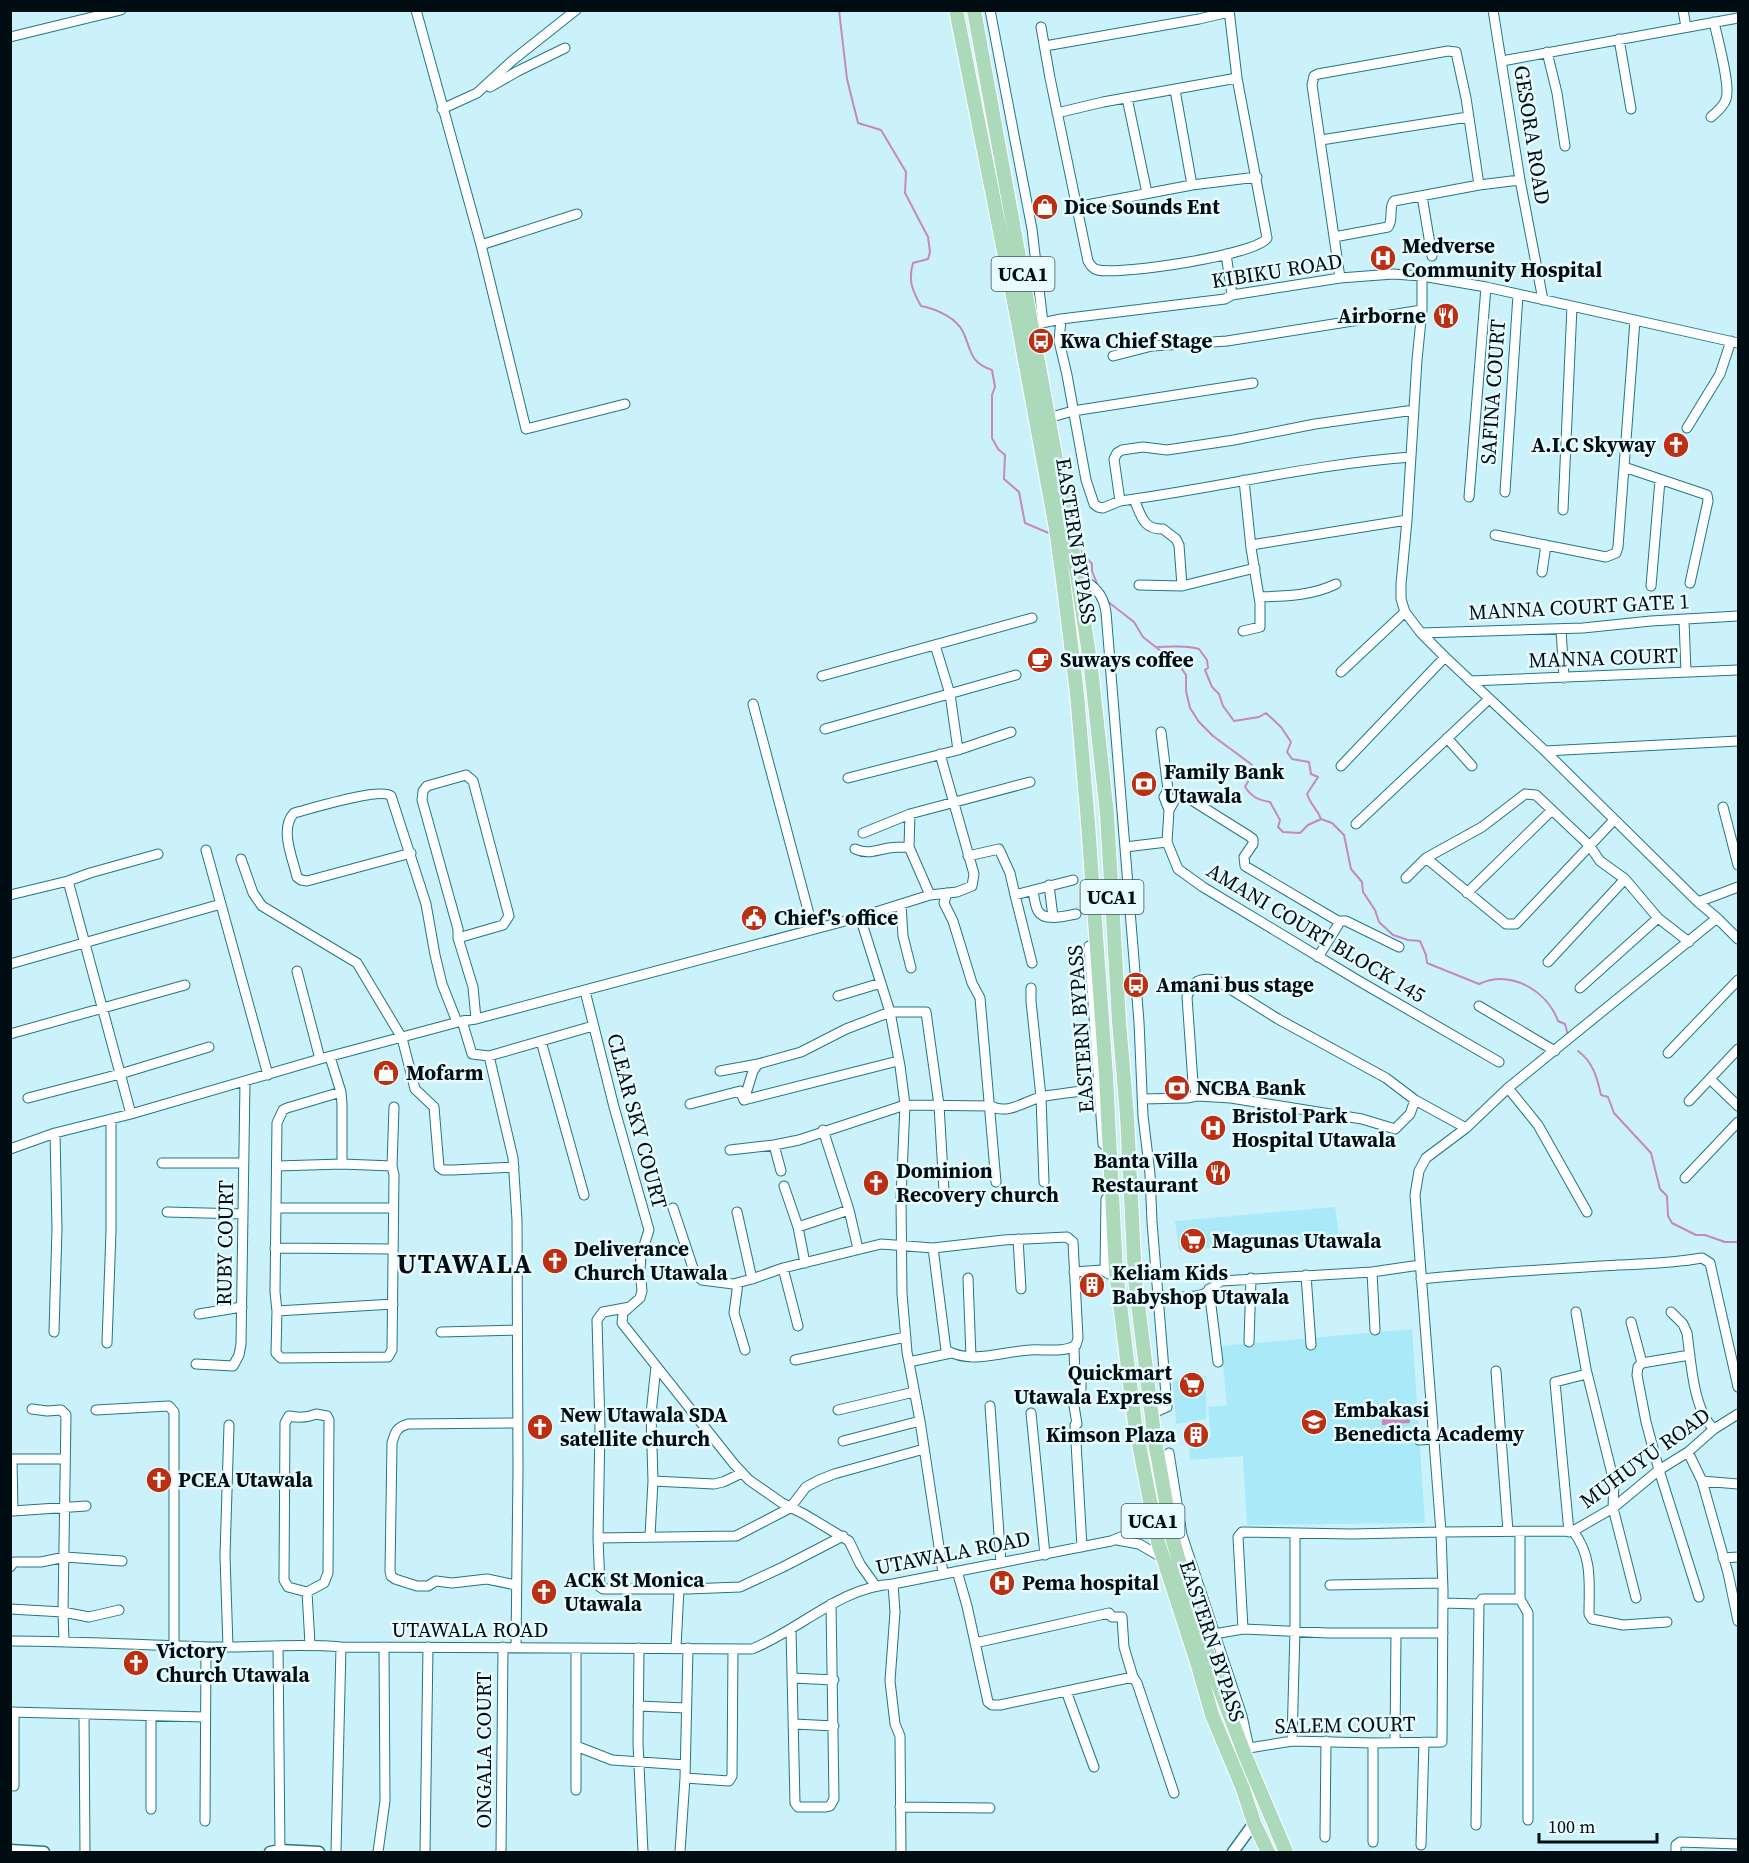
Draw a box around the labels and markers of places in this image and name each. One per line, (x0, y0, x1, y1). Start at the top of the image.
shop icon: Dice Sounds Ent (1030, 192, 1060, 222)
place label: Dice Sounds Ent (1064, 192, 1220, 221)
place label: Medverse Community Hospital (1402, 231, 1602, 284)
hospital icon: Medverse Community Hospital (1368, 243, 1398, 273)
place label: Airborne (1338, 301, 1426, 330)
restaurant icon: Airborne (1431, 301, 1461, 331)
bus stop icon: Kwa Chief Stage (1026, 326, 1056, 356)
place label: Kwa Chief Stage (1060, 326, 1213, 355)
place label: A.I.C Skyway (1531, 430, 1657, 459)
church icon: A.I.C Skyway (1661, 430, 1691, 460)
cafe icon: Suways coffee (1025, 645, 1055, 675)
place label: Suways coffee (1060, 645, 1194, 674)
place label: Family Bank Utawala (1164, 757, 1285, 810)
bank icon: Family Bank Utawala (1129, 769, 1159, 799)
public building icon: Chief's office (739, 903, 769, 933)
place label: Chief's office (774, 903, 898, 932)
bus stop icon: Amani bus stage (1121, 970, 1151, 1000)
place label: Amani bus stage (1156, 970, 1314, 999)
shop icon: Mofarm (371, 1058, 401, 1088)
place label: Mofarm (406, 1058, 484, 1087)
bank icon: NCBA Bank (1162, 1073, 1192, 1103)
place label: NCBA Bank (1196, 1073, 1306, 1102)
place label: Bristol Park Hospital Utawala (1232, 1101, 1397, 1154)
hospital icon: Bristol Park Hospital Utawala (1198, 1113, 1228, 1143)
place label: Banta Villa Restaurant (1092, 1146, 1199, 1199)
place label: Dominion Recovery church (896, 1156, 1059, 1209)
restaurant icon: Banta Villa Restaurant (1203, 1158, 1233, 1188)
church icon: Dominion Recovery church (861, 1168, 891, 1198)
supermarket icon: Magunas Utawala (1178, 1226, 1208, 1256)
place label: Magunas Utawala (1212, 1226, 1382, 1255)
place label: Deliverance Church Utawala (574, 1234, 728, 1287)
church icon: Deliverance Church Utawala (540, 1246, 570, 1276)
place label: Keliam Kids Babyshop Utawala (1112, 1258, 1290, 1311)
building icon: Keliam Kids Babyshop Utawala (1077, 1270, 1107, 1300)
place label: Quickmart Utawala Express (1014, 1358, 1172, 1411)
supermarket icon: Quickmart Utawala Express (1177, 1370, 1207, 1400)
place label: Embakasi Benedicta Academy (1334, 1395, 1525, 1448)
place label: New Utawala SDA satellite church (560, 1400, 728, 1453)
school or university icon: Embakasi Benedicta Academy (1299, 1407, 1329, 1437)
church icon: New Utawala SDA satellite church (525, 1412, 555, 1442)
place label: Kimson Plaza (1046, 1420, 1177, 1449)
building icon: Kimson Plaza (1181, 1420, 1211, 1450)
church icon: PCEA Utawala (144, 1465, 174, 1495)
place label: PCEA Utawala (178, 1465, 314, 1494)
place label: ACK St Monica Utawala (564, 1565, 705, 1618)
hospital icon: Pema hospital (987, 1568, 1017, 1598)
place label: Pema hospital (1022, 1568, 1159, 1597)
church icon: ACK St Monica Utawala (529, 1577, 559, 1607)
place label: Victory Church Utawala (156, 1636, 310, 1689)
church icon: Victory Church Utawala (121, 1648, 151, 1678)

